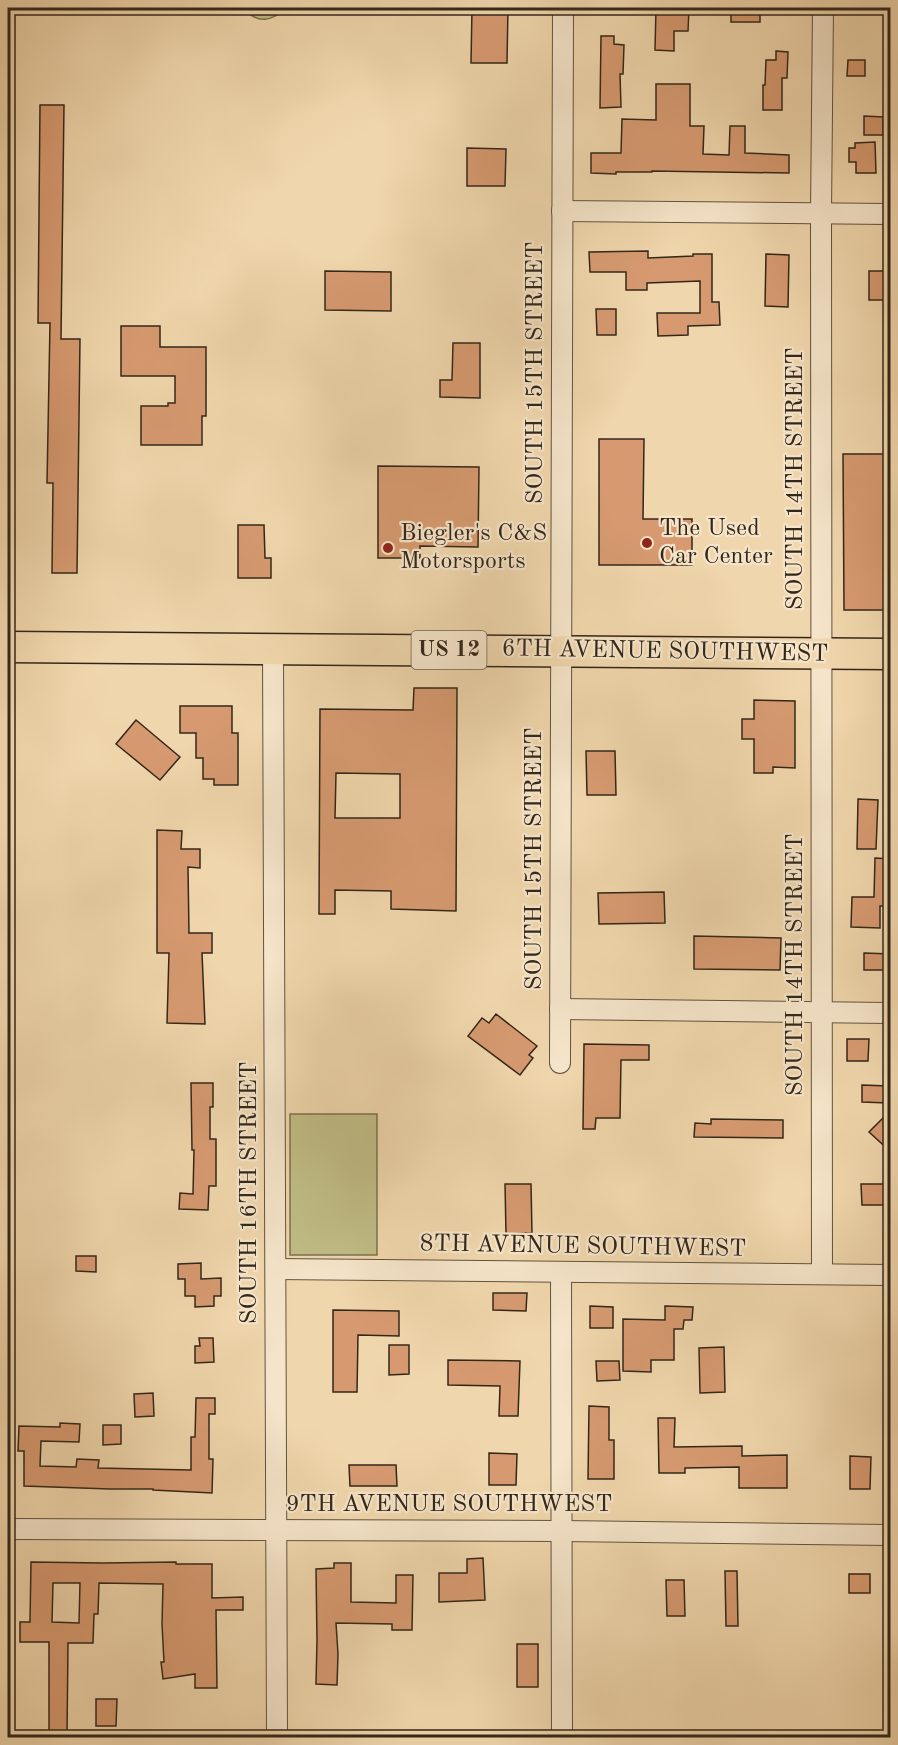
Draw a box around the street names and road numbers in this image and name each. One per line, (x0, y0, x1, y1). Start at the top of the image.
street label: SOUTH 15TH STREET (524, 242, 548, 504)
street label: SOUTH 14TH STREET (784, 348, 808, 610)
road number: US 12 (412, 631, 486, 669)
street label: 6TH AVENUE SOUTHWEST (501, 637, 829, 667)
street label: SOUTH 15TH STREET (523, 728, 547, 990)
street label: SOUTH 14TH STREET (784, 834, 808, 1096)
street label: SOUTH 16TH STREET (238, 1062, 262, 1324)
street label: 8TH AVENUE SOUTHWEST (419, 1232, 747, 1262)
street label: 9TH AVENUE SOUTHWEST (286, 1493, 612, 1517)

